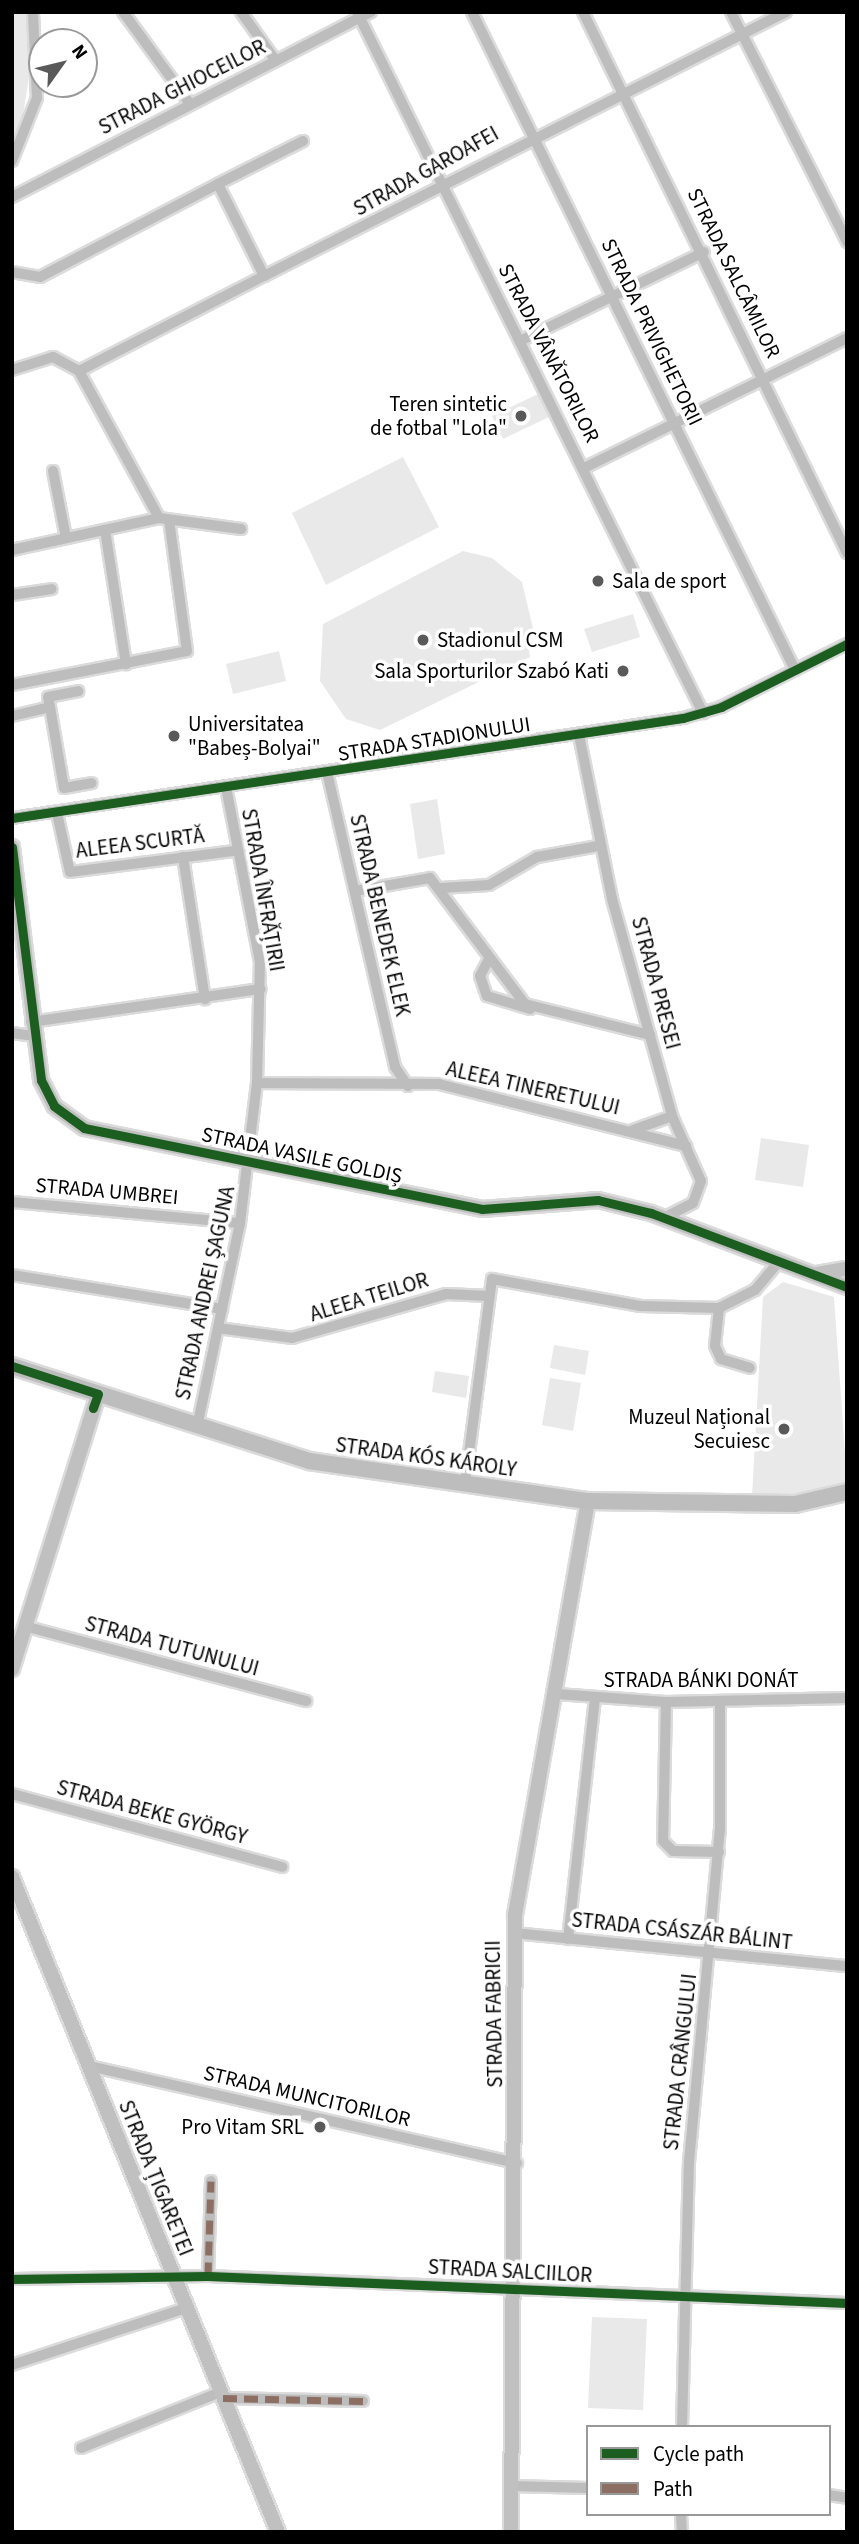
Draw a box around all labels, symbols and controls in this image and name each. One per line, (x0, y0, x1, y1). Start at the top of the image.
north arrow (28, 28, 98, 98)
street label: STRADA GHIOCEILOR (94, 34, 270, 140)
text: N (64, 39, 94, 65)
street label: STRADA GAROAFEI (349, 121, 503, 221)
street label: STRADA SALCÂMILOR (682, 184, 786, 362)
street label: STRADA PRIVIGHETORII (596, 234, 708, 430)
street label: STRADA VÂNĂTORILOR (493, 259, 605, 447)
place label: Teren sintetic de fotbal "Lola" (370, 391, 507, 441)
marker: Teren sintetic de fotbal "Lola" (513, 408, 529, 424)
place label: Sala de sport (612, 568, 726, 594)
marker: Sala de sport (590, 573, 606, 589)
place label: Stadionul CSM (437, 627, 564, 653)
marker: Stadionul CSM (415, 632, 431, 648)
place label: Sala Sporturilor Szabó Kati (374, 658, 609, 684)
marker: Sala Sporturilor Szabó Kati (615, 663, 631, 679)
place label: Universitatea "Babeș-Bolyai" (188, 711, 321, 761)
street label: STRADA STADIONULUI (336, 711, 532, 767)
marker: Universitatea "Babeș-Bolyai" (166, 728, 182, 744)
street label: STRADA ÎNFRĂȚIRII (236, 807, 290, 973)
street label: STRADA BENEDEK ELEK (344, 812, 416, 1018)
street label: ALEEA SCURTĂ (74, 823, 206, 863)
street label: STRADA PRESEI (626, 914, 686, 1052)
street label: ALEEA TINERETULUI (444, 1056, 622, 1120)
street label: STRADA VASILE GOLDIȘ (199, 1121, 405, 1189)
street label: STRADA UMBREI (35, 1172, 179, 1210)
street label: STRADA ANDREI ȘAGUNA (170, 1184, 240, 1402)
street label: ALEEA TEILOR (307, 1267, 431, 1327)
place label: Muzeul Național Secuiesc (628, 1404, 770, 1454)
marker: Muzeul Național Secuiesc (776, 1421, 792, 1437)
street label: STRADA KÓS KÁROLY (334, 1432, 518, 1482)
street label: STRADA TUTUNULUI (82, 1611, 262, 1681)
street label: STRADA BÁNKI DONÁT (604, 1667, 798, 1693)
street label: STRADA BEKE GYÖRGY (54, 1774, 250, 1850)
street label: STRADA CSÁSZÁR BÁLINT (570, 1907, 794, 1955)
street label: STRADA FABRICII (480, 1940, 508, 2088)
street label: STRADA CRÂNGULUI (658, 1972, 702, 2152)
street label: STRADA MUNCITORILOR (201, 2060, 413, 2132)
street label: STRADA ȚIGARETEI (113, 2097, 199, 2259)
place label: Pro Vitam SRL (181, 2114, 304, 2140)
marker: Pro Vitam SRL (310, 2117, 330, 2137)
street label: STRADA SALCIILOR (427, 2254, 593, 2288)
legend (586, 2425, 831, 2516)
text: Cycle path (653, 2439, 744, 2469)
text: Path (653, 2474, 693, 2504)

